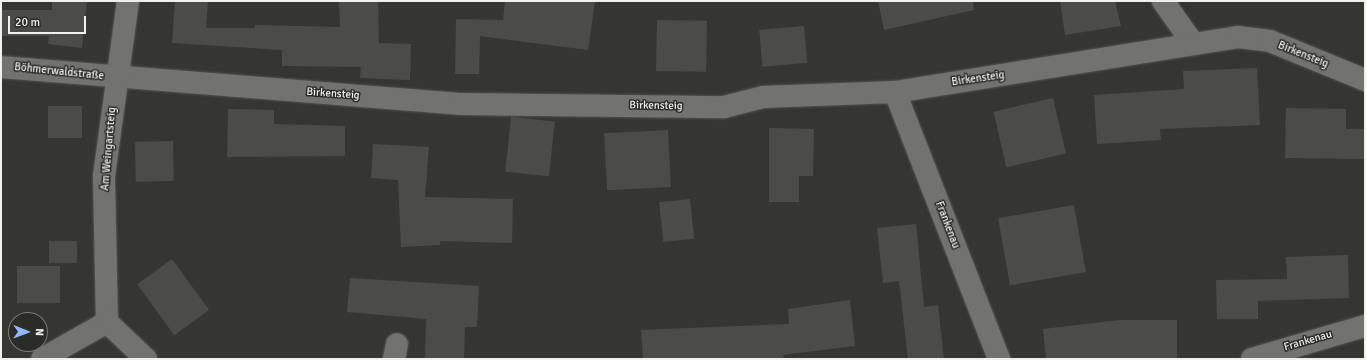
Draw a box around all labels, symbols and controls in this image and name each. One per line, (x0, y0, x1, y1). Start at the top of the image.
scale bar (10, 8, 88, 34)
text: 20 m (15, 15, 40, 30)
street label: Birkensteig (1276, 39, 1330, 71)
street label: Böhmerwaldstraße (14, 61, 104, 83)
street label: Birkensteig (951, 69, 1005, 89)
street label: Birkensteig (306, 86, 360, 102)
street label: Birkensteig (629, 99, 683, 113)
street label: Am Weingartsteig (99, 107, 119, 191)
street label: Frankenau (932, 200, 962, 250)
north arrow (8, 312, 48, 352)
text: N (33, 328, 46, 336)
street label: Frankenau (1282, 328, 1334, 354)

